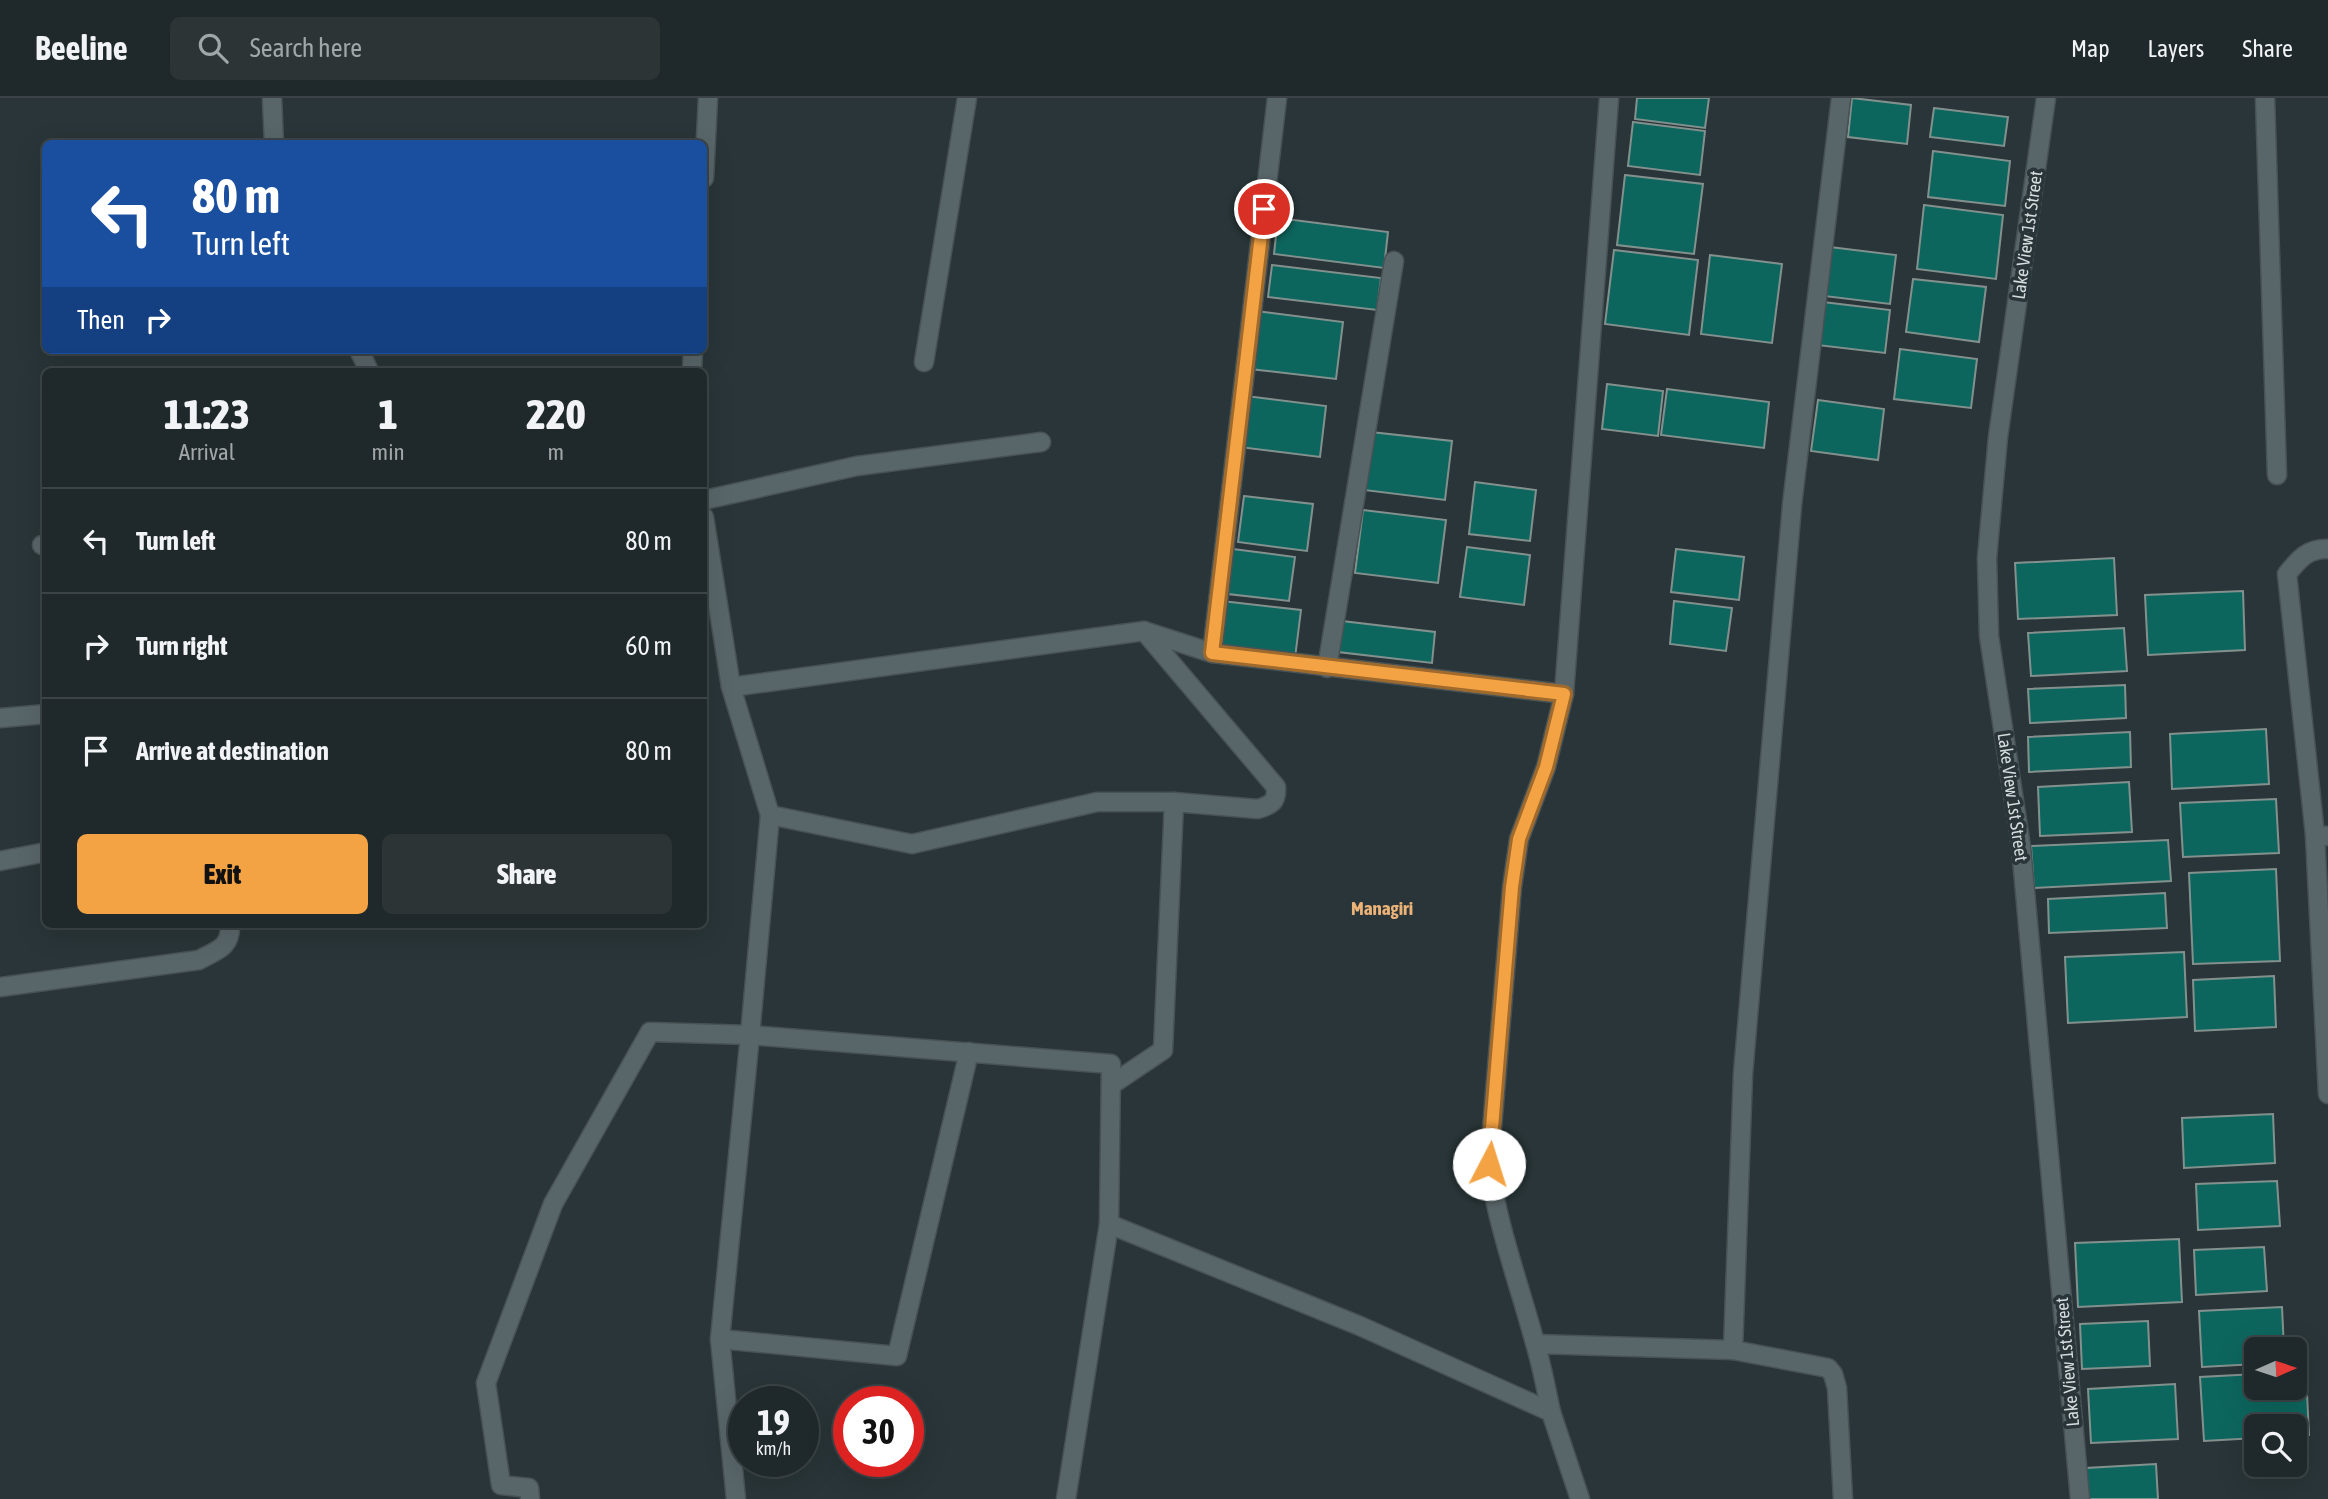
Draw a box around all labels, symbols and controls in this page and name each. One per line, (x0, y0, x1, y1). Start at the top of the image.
search box (170, 17, 660, 80)
text: Beeline (35, 29, 128, 67)
icon: search (194, 29, 232, 67)
text: Search here (250, 33, 362, 63)
text: Map (2071, 35, 2110, 62)
text: Layers (2148, 35, 2204, 62)
text: Share (2242, 35, 2293, 62)
text: 80 m (192, 167, 280, 223)
icon: left (77, 168, 168, 259)
street label: Lake View 1st Street (2008, 169, 2046, 301)
pin (1234, 179, 1294, 239)
icon: arrive (1245, 190, 1283, 228)
text: Turn left (192, 225, 290, 262)
icon: right (139, 301, 177, 339)
text: Then (77, 305, 125, 335)
text: 11:23 (164, 390, 250, 438)
text: 1 (378, 390, 398, 438)
text: 220 (526, 390, 585, 438)
text: Arrival (179, 439, 235, 465)
text: min (372, 439, 405, 465)
text: m (548, 439, 564, 465)
icon: left (77, 522, 115, 560)
text: Turn left (136, 526, 216, 556)
text: 80 m (625, 526, 672, 556)
icon: right (77, 627, 115, 665)
text: Turn right (136, 631, 227, 661)
text: 60 m (625, 631, 672, 661)
street label: Lake View 1st Street (1994, 731, 2032, 863)
icon: arrive (77, 732, 115, 770)
text: Arrive at destination (136, 736, 329, 766)
text: 80 m (625, 736, 672, 766)
button: Exit (77, 834, 368, 914)
button: Share (382, 834, 672, 914)
district label: Managiri (1351, 897, 1413, 919)
position arrow (1452, 1127, 1526, 1201)
street label: Lake View 1st Street (2051, 1297, 2083, 1427)
north arrow (2244, 1337, 2306, 1400)
map controls (2244, 1337, 2307, 1477)
speed limit sign: 30 (833, 1386, 924, 1477)
text: 19 (757, 1402, 790, 1442)
button: search (2244, 1414, 2307, 1477)
text: km/h (756, 1438, 791, 1459)

